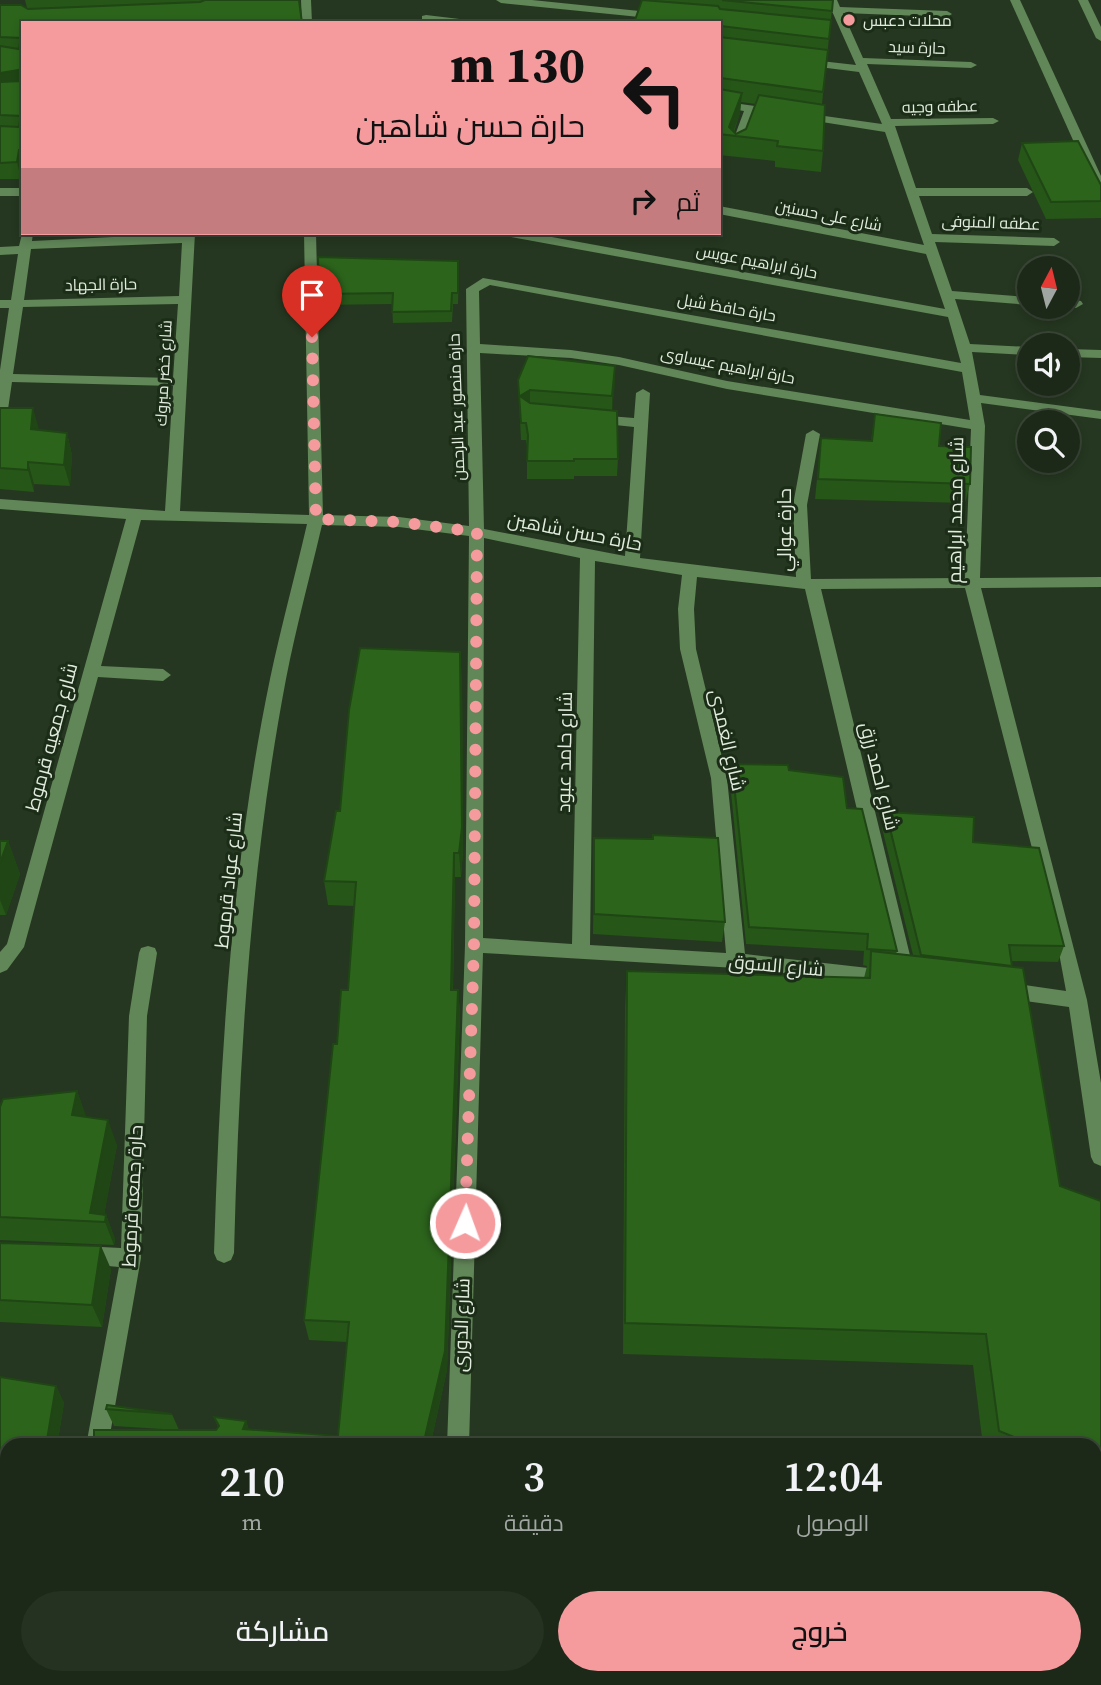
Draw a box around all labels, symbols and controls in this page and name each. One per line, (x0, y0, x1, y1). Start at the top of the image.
place label: محلات دعبس (863, 9, 952, 31)
marker: محلات دعبس (841, 12, 857, 28)
text: 130 m (450, 31, 585, 98)
street label: حارة سيد (888, 35, 946, 59)
icon: left (609, 49, 700, 140)
street label: عطفه وجيه (902, 94, 978, 118)
text: حارة حسن شاهين (356, 104, 585, 148)
icon: right (624, 182, 662, 220)
text: ثم (676, 184, 700, 220)
street label: شارع على حسنين (774, 194, 884, 237)
street label: عطفه المنوفى (941, 209, 1041, 235)
street label: حارة ابراهيم عويس (694, 238, 820, 285)
north arrow (1017, 256, 1080, 318)
map controls (1017, 256, 1080, 473)
pin (282, 265, 342, 337)
street label: حارة الجهاد (65, 272, 137, 296)
icon: arrive (293, 276, 331, 314)
street label: حارة حافظ شبل (676, 288, 778, 326)
street label: شارع خضر مبروك (149, 319, 178, 427)
street label: حارة منصور عبد الرحمن (442, 333, 470, 481)
button: sound (1017, 333, 1080, 396)
street label: حارة ابراهيم عيساوى (659, 341, 797, 390)
button: search (1017, 410, 1080, 473)
street label: شارع محمد ابراهيم (941, 437, 970, 583)
street label: حارة عوالي (771, 488, 799, 572)
street label: حارة حسن شاهين (506, 505, 644, 557)
street label: شارع جمعيه قرموط (19, 660, 84, 814)
street label: شارع الغمدى (703, 687, 752, 794)
street label: شارع حامد عبود (550, 691, 579, 813)
street label: شارع احمد رزق (853, 719, 906, 833)
street label: شارع عواد قرموط (208, 810, 249, 950)
street label: شارع السوق (727, 948, 825, 983)
street label: حارة جمعه قرموط (115, 1124, 149, 1268)
position arrow (428, 1186, 502, 1260)
street label: شارع الدورى (446, 1278, 477, 1373)
text: 3 (523, 1447, 545, 1505)
text: 12:04 (783, 1447, 883, 1505)
text: 210 (219, 1452, 285, 1510)
text: m (242, 1506, 262, 1538)
text: دقيقة (504, 1507, 564, 1539)
text: الوصول (796, 1507, 870, 1539)
button: مشاركة (21, 1591, 544, 1671)
button: خروج (558, 1591, 1081, 1671)

